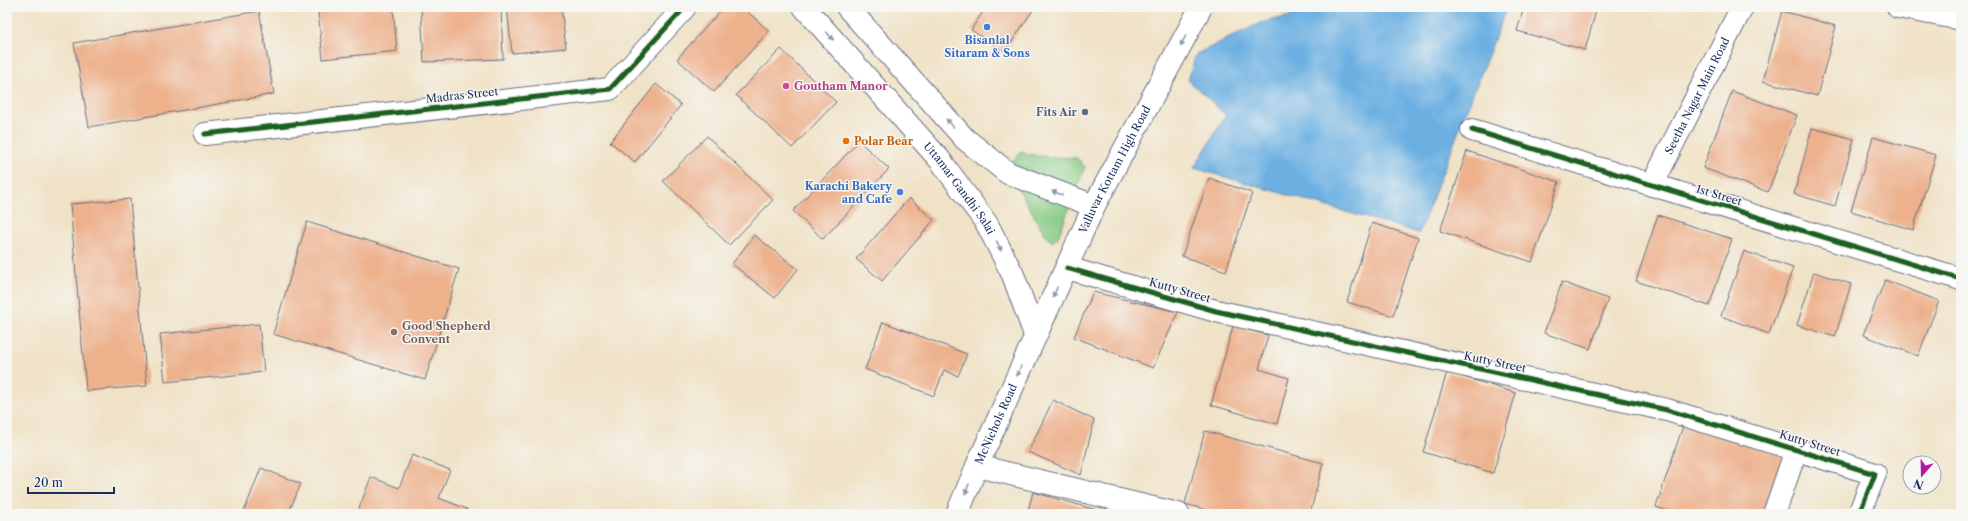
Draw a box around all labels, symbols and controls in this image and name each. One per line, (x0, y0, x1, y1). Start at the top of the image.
marker: Bisanlal Sitaram & Sons (982, 22, 992, 32)
one-way arrow (825, 31, 835, 41)
place label: Bisanlal Sitaram & Sons (944, 33, 1030, 60)
one-way arrow (1179, 35, 1186, 47)
street label: Seetha Nagar Main Road (1662, 35, 1733, 157)
place label: Goutham Manor (794, 79, 888, 93)
marker: Goutham Manor (781, 81, 791, 91)
street label: Madras Street (425, 84, 499, 106)
street label: Valluvar Kottam High Road (1075, 103, 1154, 236)
place label: Fits Air (1036, 105, 1078, 119)
marker: Fits Air (1080, 107, 1090, 117)
one-way arrow (946, 118, 955, 127)
place label: Polar Bear (854, 134, 914, 148)
marker: Polar Bear (841, 136, 851, 146)
street label: Uttamar Gandhi Salai (921, 139, 998, 237)
place label: Karachi Bakery and Cafe (805, 179, 892, 206)
street label: 1st Street (1694, 181, 1744, 209)
marker: Karachi Bakery and Cafe (895, 187, 905, 197)
one-way arrow (1051, 189, 1063, 195)
one-way arrow (996, 240, 1002, 252)
street label: Kutty Street (1148, 275, 1212, 305)
one-way arrow (1052, 287, 1058, 298)
place label: Good Shepherd Convent (402, 319, 491, 346)
marker: Good Shepherd Convent (389, 327, 399, 337)
street label: Kutty Street (1463, 349, 1527, 375)
one-way arrow (1016, 365, 1022, 377)
street label: McNichols Road (972, 381, 1020, 466)
street label: Kutty Street (1778, 427, 1842, 459)
north arrow (1902, 455, 1942, 495)
scale bar (28, 469, 114, 495)
text: 20 m (34, 475, 63, 490)
text: N (1911, 476, 1925, 493)
one-way arrow (964, 484, 970, 495)

